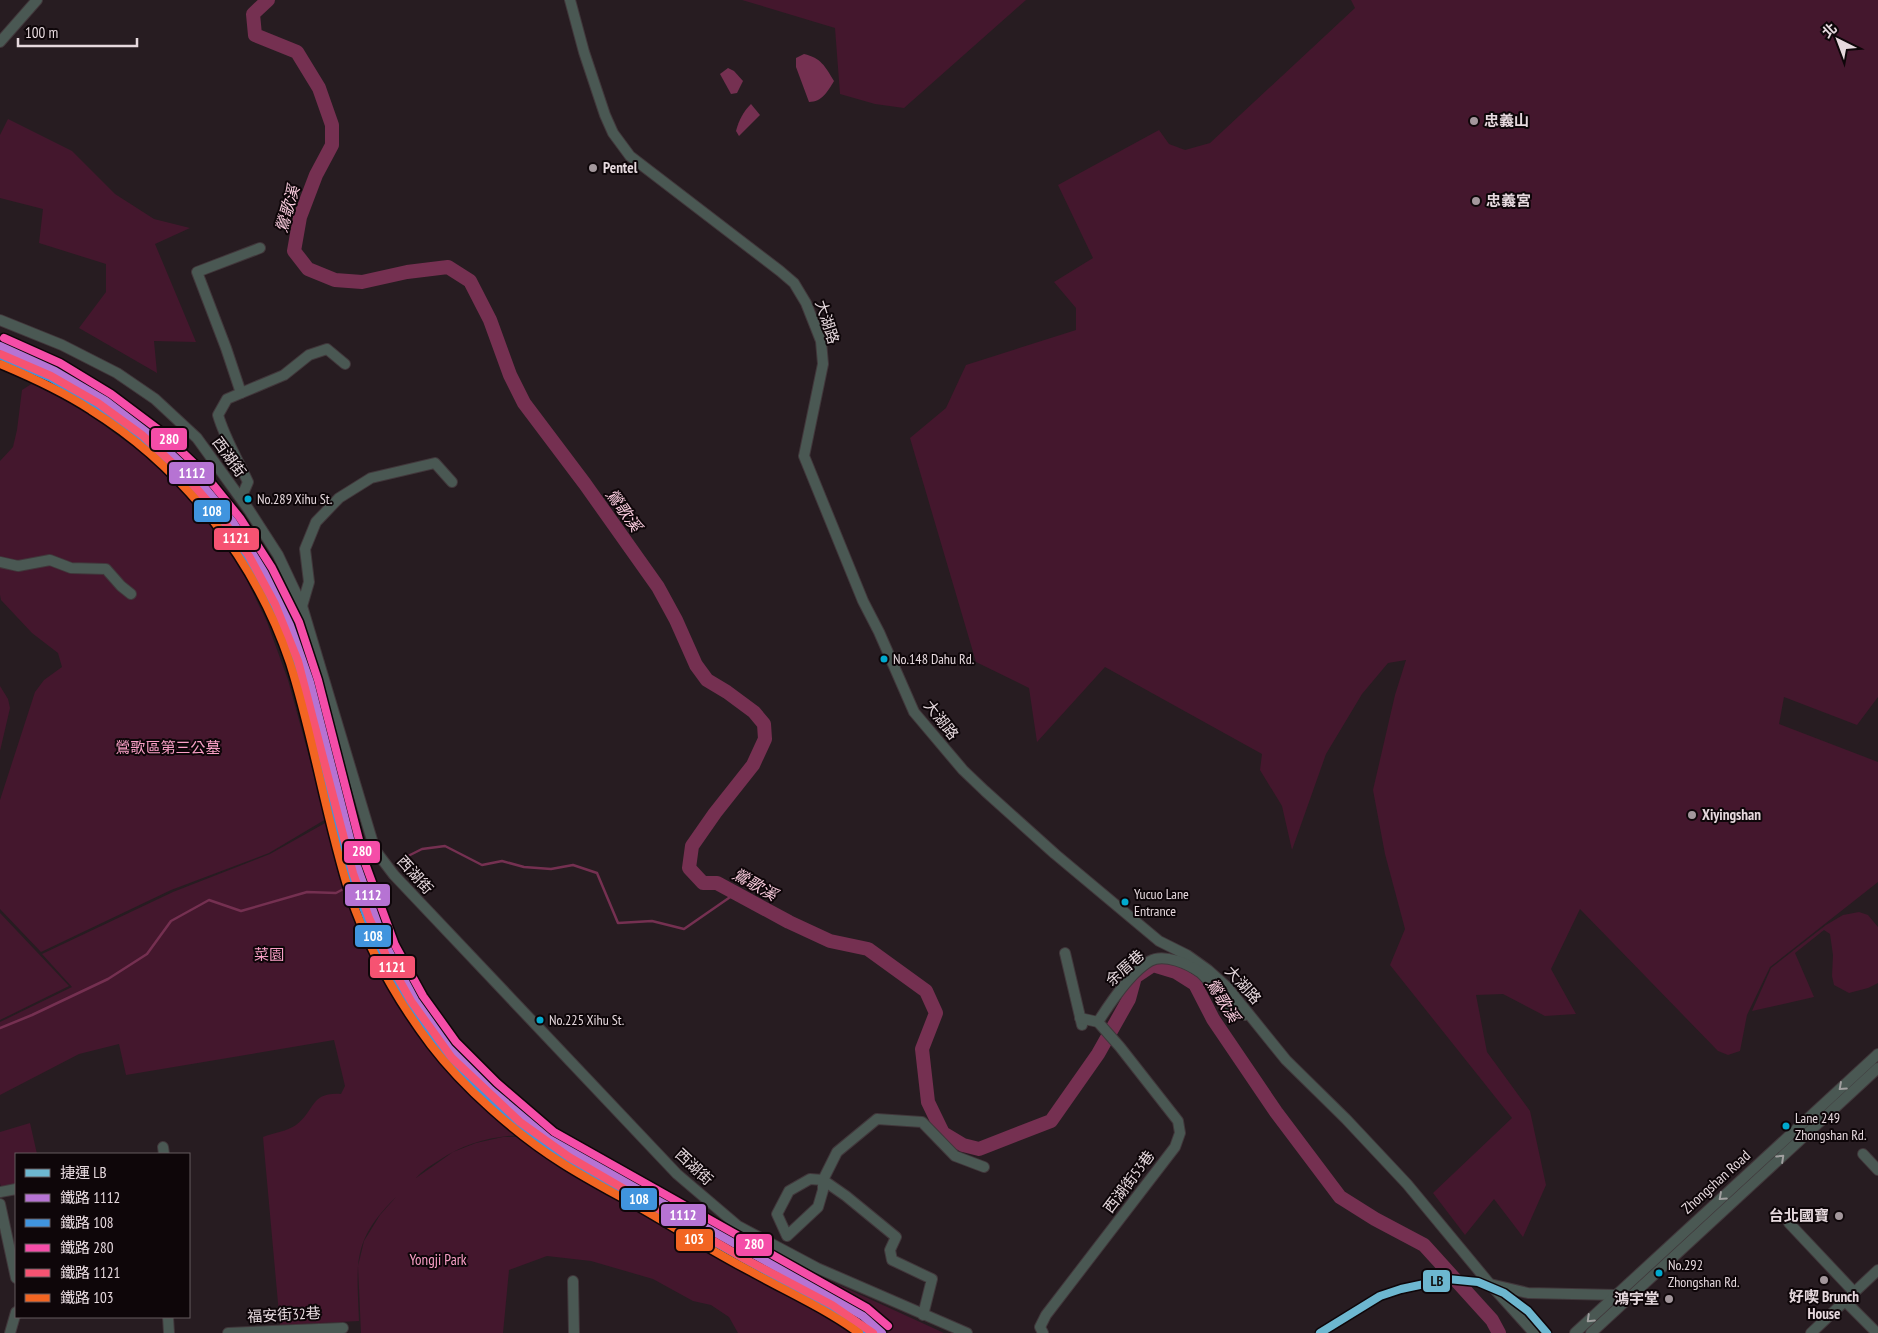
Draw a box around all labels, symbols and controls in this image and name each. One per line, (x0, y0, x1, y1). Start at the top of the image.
scale bar (18, 15, 136, 47)
north arrow (1813, 15, 1863, 65)
text: 北 (1818, 19, 1841, 42)
text: 100 m (25, 23, 58, 42)
place label: 忠義山 (1484, 111, 1529, 130)
marker: 忠義山 (1468, 115, 1480, 127)
place label: Pentel (603, 158, 638, 177)
marker: Pentel (587, 162, 599, 174)
water label: 鶯歌溪 (271, 181, 304, 235)
place label: 忠義宮 (1486, 191, 1531, 210)
marker: 忠義宮 (1470, 195, 1482, 207)
street label: 大湖路 (811, 298, 843, 346)
line badge: 280 (150, 427, 188, 451)
text: 280 (159, 430, 179, 448)
street label: 西湖街 (208, 433, 250, 480)
line badge: 1112 (168, 461, 215, 485)
text: 1112 (179, 464, 205, 482)
water label: 鶯歌溪 (602, 485, 647, 537)
place label: No.289 Xihu St. (257, 490, 332, 508)
marker: No.289 Xihu St. (243, 494, 253, 504)
line badge: 108 (193, 499, 231, 523)
text: 108 (202, 502, 222, 520)
line badge: 1121 (213, 527, 260, 551)
text: 1121 (223, 529, 249, 547)
place label: No.148 Dahu Rd. (893, 650, 974, 668)
marker: No.148 Dahu Rd. (879, 654, 889, 664)
street label: 大湖路 (920, 696, 963, 743)
park label: 鶯歌區第三公墓 (115, 738, 221, 757)
place label: Xiyingshan (1702, 805, 1761, 824)
marker: Xiyingshan (1686, 809, 1698, 821)
line badge: 280 (343, 840, 381, 864)
text: 280 (352, 842, 372, 860)
street label: 西湖街 (393, 852, 437, 898)
water label: 鶯歌溪 (729, 864, 783, 905)
line badge: 1112 (344, 883, 391, 907)
place label: Yucuo Lane Entrance (1134, 885, 1189, 920)
text: 1112 (355, 886, 381, 904)
marker: Yucuo Lane Entrance (1120, 897, 1130, 907)
line badge: 108 (354, 924, 392, 948)
text: 108 (363, 927, 383, 945)
park label: 菜園 (254, 945, 284, 964)
street label: 余厝巷 (1102, 946, 1148, 990)
line badge: 1121 (369, 955, 416, 979)
text: 1121 (379, 958, 405, 976)
street label: 大湖路 (1221, 962, 1265, 1008)
water label: 鶯歌溪 (1202, 974, 1245, 1027)
place label: No.225 Xihu St. (549, 1011, 624, 1029)
marker: No.225 Xihu St. (535, 1015, 545, 1025)
one-way arrow (1839, 1081, 1848, 1090)
place label: Lane 249 Zhongshan Rd. (1795, 1109, 1866, 1144)
marker: Lane 249 Zhongshan Rd. (1781, 1121, 1791, 1131)
street label: 西湖街 (671, 1144, 717, 1189)
street label: Zhongshan Road (1677, 1146, 1754, 1217)
street label: 西湖街53巷 (1099, 1147, 1158, 1217)
legend (15, 1153, 190, 1318)
one-way arrow (1776, 1155, 1785, 1164)
text: 捷運 LB (60, 1163, 106, 1182)
line badge: 108 (620, 1187, 658, 1211)
text: 鐵路 1112 (60, 1188, 120, 1207)
text: 108 (629, 1190, 649, 1208)
one-way arrow (1719, 1191, 1728, 1200)
line badge: 1112 (660, 1203, 707, 1227)
text: 1112 (670, 1206, 696, 1224)
place label: 台北國寶 (1769, 1206, 1829, 1225)
marker: 台北國寶 (1833, 1210, 1845, 1222)
text: 鐵路 108 (60, 1213, 113, 1232)
line badge: 103 (675, 1228, 714, 1252)
text: 103 (684, 1230, 704, 1248)
line badge: 280 (735, 1233, 773, 1257)
text: 280 (744, 1235, 764, 1253)
text: 鐵路 280 (60, 1238, 114, 1257)
park label: Yongji Park (409, 1250, 467, 1269)
place label: No.292 Zhongshan Rd. (1668, 1256, 1739, 1291)
text: 鐵路 1121 (60, 1263, 120, 1282)
marker: No.292 Zhongshan Rd. (1654, 1268, 1664, 1278)
line badge: LB (1422, 1269, 1451, 1293)
text: LB (1431, 1272, 1444, 1290)
marker: 好喫 Brunch House (1818, 1274, 1830, 1286)
place label: 好喫 Brunch House (1789, 1287, 1859, 1323)
text: 鐵路 103 (60, 1288, 113, 1307)
place label: 鴻宇堂 (1614, 1289, 1659, 1308)
marker: 鴻宇堂 (1663, 1293, 1675, 1305)
street label: 福安街32巷 (247, 1303, 321, 1326)
one-way arrow (1586, 1313, 1595, 1322)

